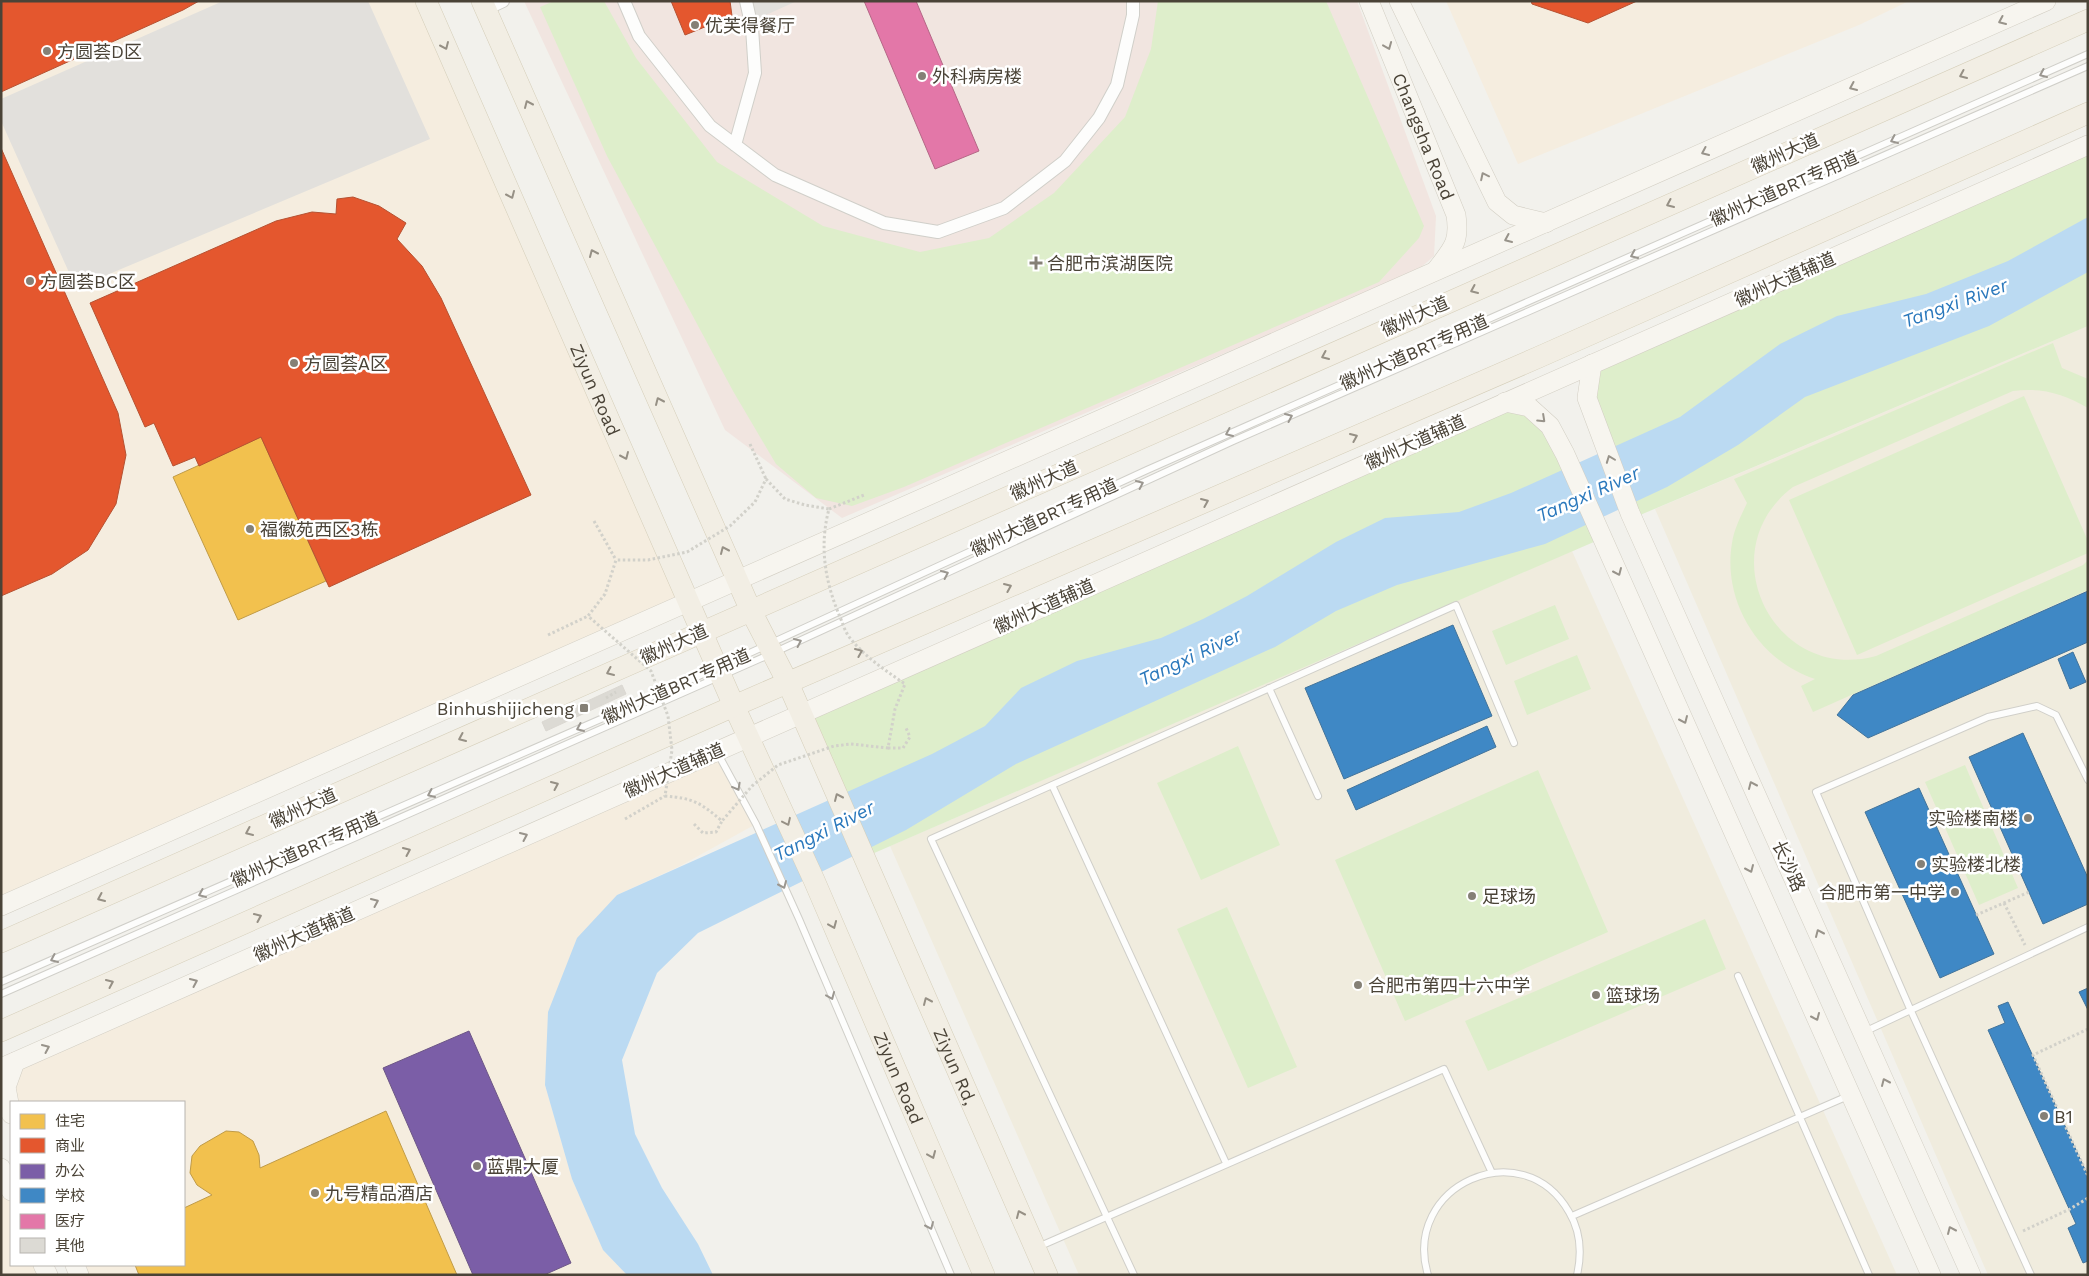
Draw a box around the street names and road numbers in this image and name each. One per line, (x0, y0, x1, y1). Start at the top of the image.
street label: Changsha Road (1389, 70, 1459, 203)
street label: 徽州大道 (1748, 129, 1822, 177)
street label: 徽州大道BRT专用道 (1707, 146, 1861, 230)
street label: 徽州大道辅道 (1731, 247, 1839, 311)
street label: 徽州大道 (1378, 292, 1452, 340)
street label: 徽州大道BRT专用道 (1337, 310, 1491, 394)
street label: Ziyun Road (567, 341, 625, 439)
street label: 徽州大道辅道 (1361, 410, 1469, 474)
street label: 徽州大道 (1007, 456, 1081, 504)
street label: 徽州大道BRT专用道 (967, 474, 1121, 560)
street label: 徽州大道辅道 (990, 574, 1098, 638)
street label: 徽州大道 (637, 620, 711, 668)
street label: 徽州大道BRT专用道 (599, 644, 753, 728)
street label: 徽州大道辅道 (620, 738, 728, 802)
street label: 徽州大道 (266, 784, 340, 832)
street label: 徽州大道BRT专用道 (228, 807, 382, 891)
street label: 长沙路 (1768, 837, 1810, 895)
street label: 徽州大道辅道 (250, 902, 358, 966)
street label: Ziyun Rd, (930, 1025, 982, 1108)
street label: Ziyun Road (870, 1029, 928, 1127)

